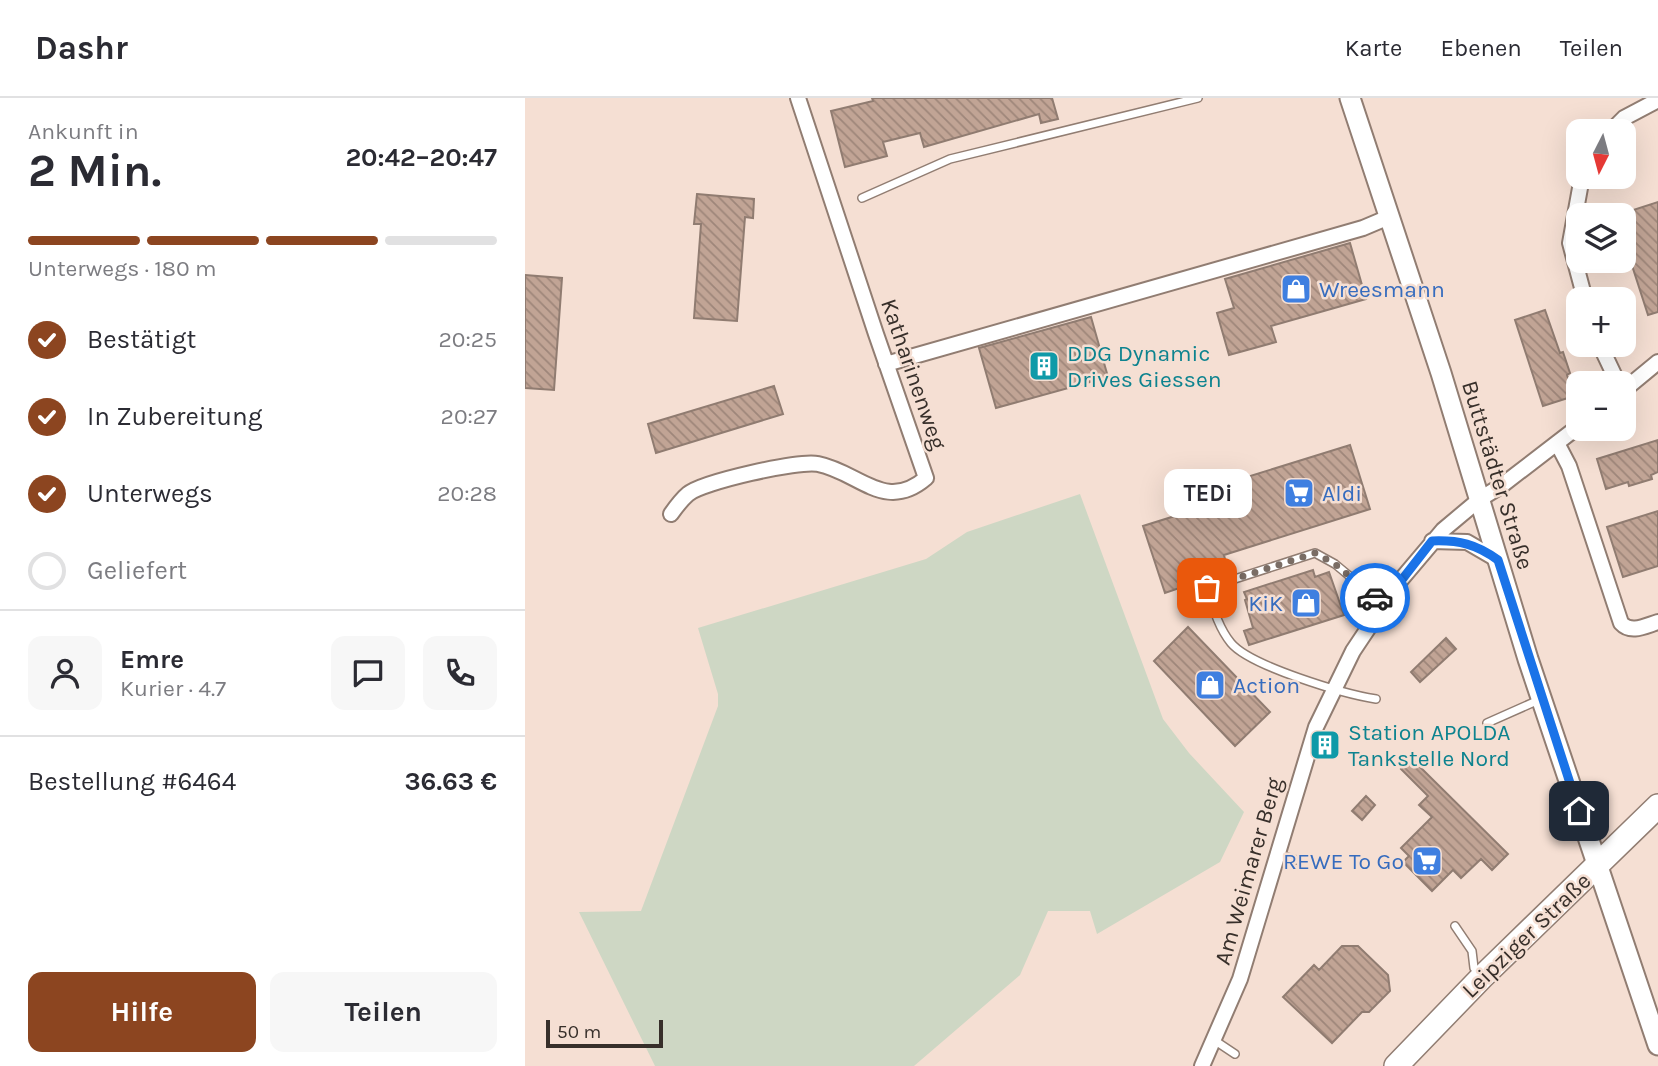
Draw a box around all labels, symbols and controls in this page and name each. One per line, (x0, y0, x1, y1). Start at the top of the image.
text: Dashr (35, 29, 128, 67)
text: Karte (1345, 34, 1402, 62)
text: Ebenen (1440, 34, 1522, 62)
text: Teilen (1560, 34, 1623, 62)
text: Ankunft in (28, 118, 139, 145)
north arrow (1566, 119, 1636, 189)
map controls (1566, 119, 1636, 441)
text: 20:42–20:47 (345, 142, 497, 173)
text: 2 Min. (28, 144, 161, 198)
button: layers (1566, 203, 1636, 273)
text: Unterwegs · 180 m (28, 255, 217, 282)
shop icon: Wreesmann (1279, 272, 1313, 306)
place label: Wreesmann (1319, 276, 1445, 303)
button: + (1566, 287, 1636, 357)
street label: Katharinenweg (875, 295, 952, 453)
icon: check (28, 321, 66, 359)
text: Bestätigt (87, 324, 196, 355)
text: 20:25 (438, 326, 497, 353)
place label: DDG Dynamic Drives Giessen (1067, 340, 1222, 393)
building icon: DDG Dynamic Drives Giessen (1027, 349, 1061, 383)
button: − (1566, 371, 1636, 441)
street label: Buttstädter Straße (1456, 377, 1539, 573)
icon: check (28, 398, 66, 436)
text: In Zubereitung (87, 401, 262, 432)
text: 20:27 (441, 403, 497, 430)
callout: TEDi (1163, 469, 1251, 518)
icon: check (28, 475, 66, 513)
supermarket icon: Aldi (1282, 476, 1316, 510)
text: Unterwegs (87, 478, 213, 509)
text: 20:28 (437, 480, 497, 507)
text: TEDi (1183, 480, 1233, 507)
place label: Aldi (1322, 480, 1362, 507)
text: Geliefert (87, 555, 187, 586)
pin (1177, 558, 1237, 618)
courier (1340, 563, 1410, 633)
icon: bag (1188, 569, 1226, 607)
icon: car (1356, 579, 1394, 617)
shop icon: KiK (1289, 586, 1323, 620)
place label: KiK (1248, 590, 1283, 617)
button: person (28, 636, 102, 710)
button: chat (331, 636, 405, 710)
button: phone (423, 636, 497, 710)
text: Emre (120, 644, 184, 675)
shop icon: Action (1193, 668, 1227, 702)
place label: Action (1233, 672, 1300, 699)
text: Kurier · 4.7 (120, 675, 226, 702)
place label: Station APOLDA Tankstelle Nord (1348, 719, 1511, 772)
building icon: Station APOLDA Tankstelle Nord (1308, 728, 1342, 762)
text: Bestellung #6464 (28, 766, 236, 797)
text: 36.63 € (404, 766, 497, 797)
street label: Am Weimarer Berg (1209, 774, 1288, 968)
pin (1549, 781, 1609, 841)
icon: home (1560, 792, 1598, 830)
supermarket icon: REWE To Go (1410, 844, 1444, 878)
place label: REWE To Go (1283, 848, 1404, 875)
street label: Leipziger Straße (1456, 867, 1596, 1004)
button: Hilfe (28, 972, 256, 1052)
button: Teilen (270, 972, 497, 1052)
scale bar (546, 1017, 663, 1049)
text: 50 m (557, 1021, 601, 1043)

